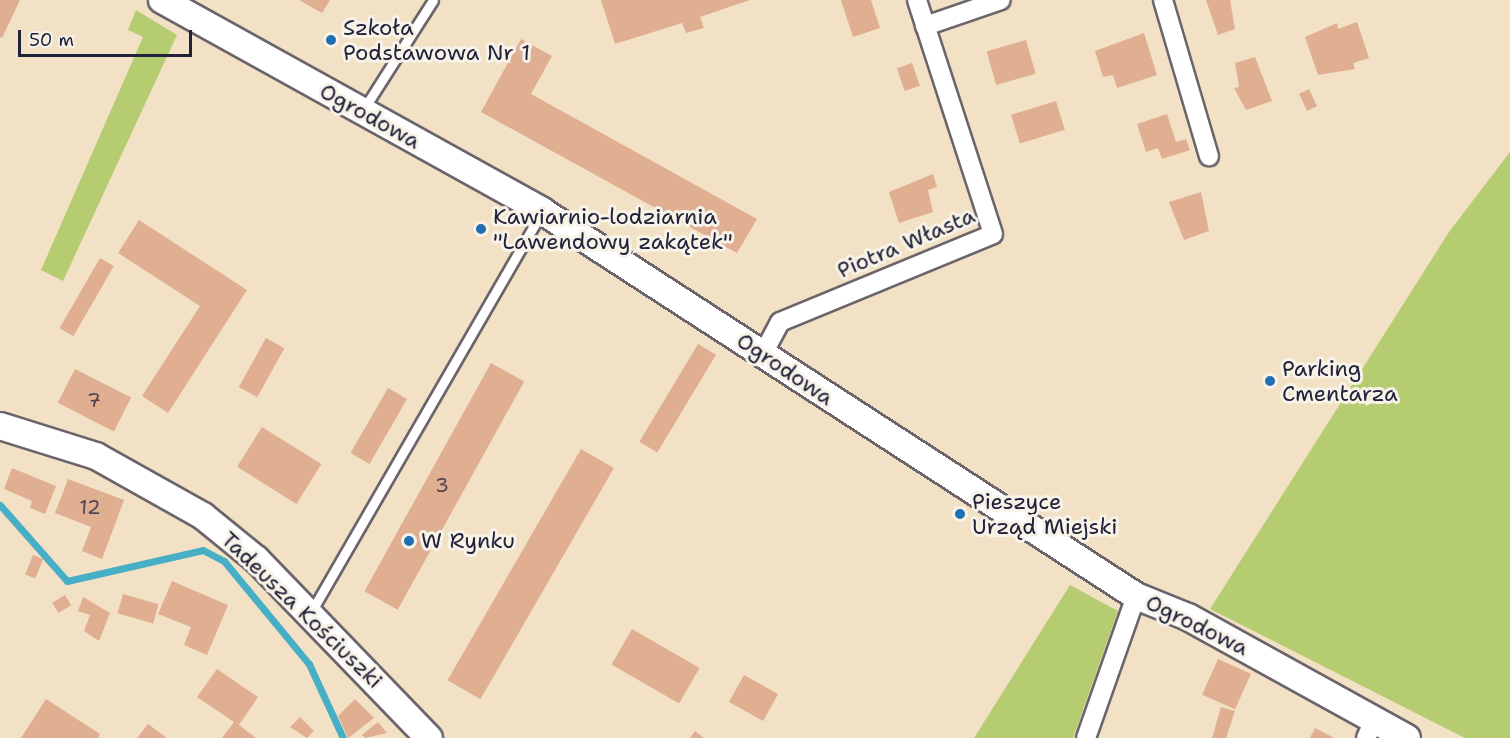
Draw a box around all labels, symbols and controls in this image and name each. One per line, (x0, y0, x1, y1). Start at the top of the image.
place label: Szkoła Podstawowa Nr 1 (343, 14, 530, 66)
scale bar (21, 18, 195, 56)
text: 50 m (29, 28, 74, 52)
marker: Szkoła Podstawowa Nr 1 (324, 33, 338, 47)
street label: Ogrodowa (315, 78, 425, 154)
street label: Piotra Własta (833, 202, 979, 284)
place label: Kawiarnio-lodziarnia "Lawendowy zakątek" (493, 203, 733, 254)
marker: Kawiarnio-lodziarnia "Lawendowy zakątek" (474, 222, 488, 236)
street label: Ogrodowa (732, 327, 838, 411)
place label: Parking Cmentarza (1282, 355, 1398, 406)
marker: Parking Cmentarza (1263, 374, 1277, 388)
house number: 7 (87, 388, 101, 412)
house number: 3 (435, 473, 449, 497)
place label: Pieszyce Urząd Miejski (972, 488, 1117, 540)
house number: 12 (79, 495, 101, 519)
marker: Pieszyce Urząd Miejski (953, 507, 967, 521)
street label: Tadeusza Kościuszki (216, 526, 388, 694)
place label: W Rynku (421, 528, 515, 554)
marker: W Rynku (402, 534, 416, 548)
street label: Ogrodowa (1141, 589, 1253, 661)

